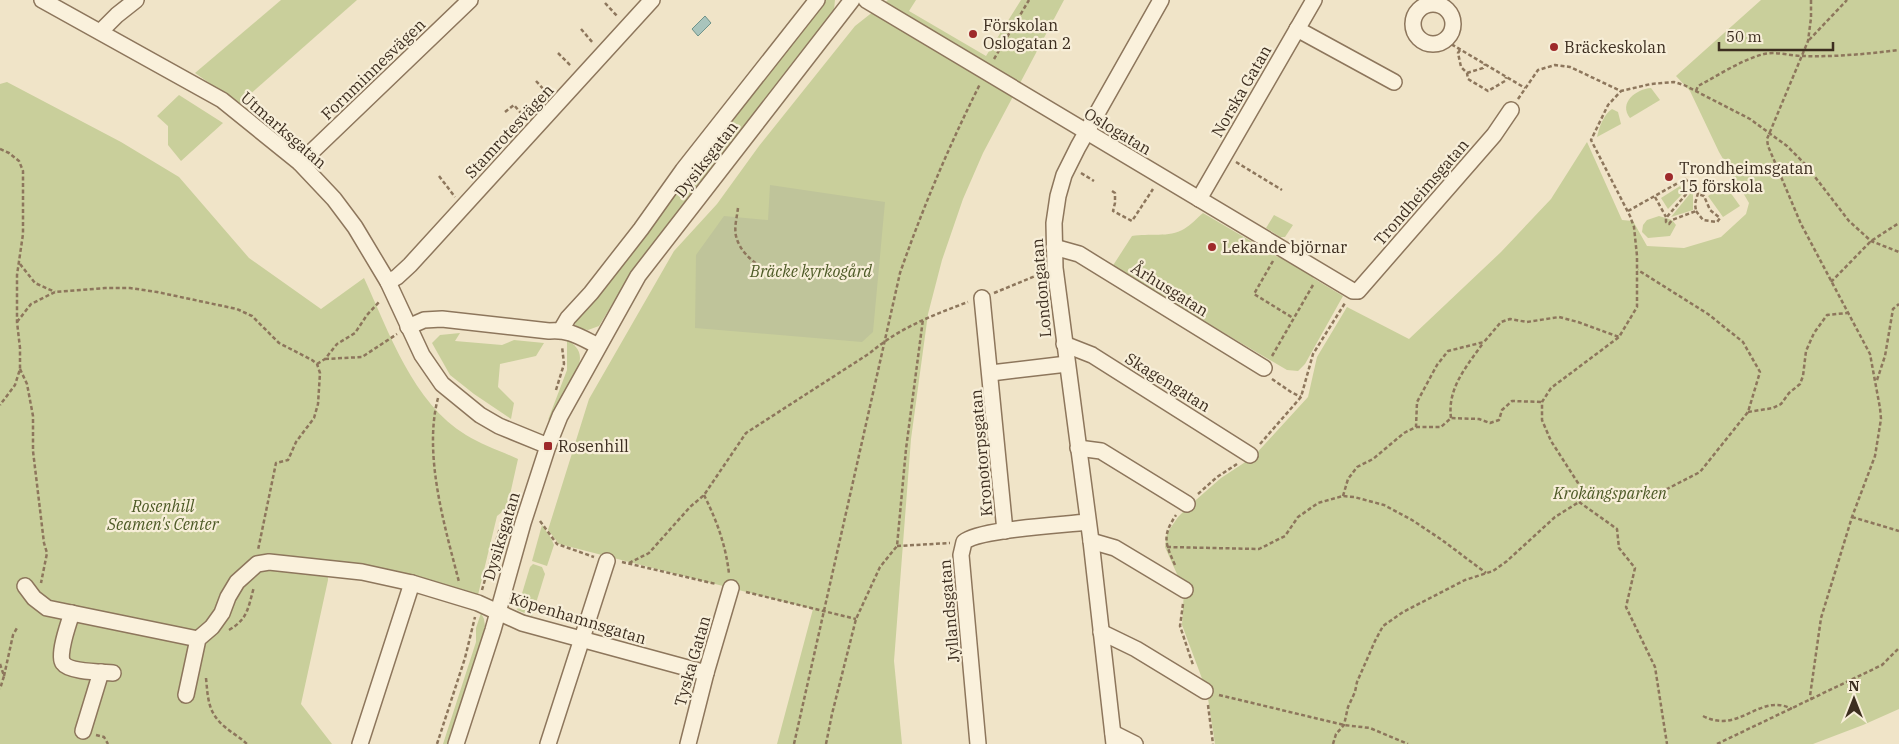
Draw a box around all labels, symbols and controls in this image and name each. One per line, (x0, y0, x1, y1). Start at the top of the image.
street label: Fornminnesvägen (317, 14, 429, 124)
place label: Förskolan Oslogatan 2 (983, 15, 1071, 53)
scale bar (1719, 20, 1833, 52)
text: 50 m (1726, 27, 1762, 46)
marker: Förskolan Oslogatan 2 (967, 28, 979, 40)
place label: Bräckeskolan (1564, 37, 1666, 57)
street label: Norska Gatan (1207, 41, 1275, 141)
marker: Bräckeskolan (1548, 41, 1560, 53)
street label: Stamrotesvägen (460, 80, 558, 182)
street label: Utmarksgatan (237, 87, 331, 173)
street label: Oslogatan (1081, 103, 1155, 159)
street label: Dysiksgatan (670, 117, 742, 201)
street label: Trondheimsgatan (1369, 135, 1473, 249)
place label: Trondheimsgatan 15 förskola (1679, 158, 1814, 196)
marker: Trondheimsgatan 15 förskola (1663, 171, 1675, 183)
place label: Lekande björnar (1222, 237, 1347, 257)
street label: Londongatan (1027, 238, 1055, 338)
marker: Lekande björnar (1206, 241, 1218, 253)
street label: Århusgatan (1128, 256, 1213, 321)
park label: Bräcke kyrkogård (749, 261, 872, 281)
street label: Skagengatan (1122, 348, 1214, 416)
street label: Kronotorpsgatan (965, 389, 997, 517)
place label: Rosenhill (558, 436, 629, 456)
marker: Rosenhill (542, 440, 554, 452)
park label: Krokängsparken (1552, 483, 1667, 503)
street label: Dysiksgatan (478, 489, 524, 583)
park label: Rosenhill Seamen's Center (106, 496, 220, 534)
street label: Jyllandsgatan (935, 559, 963, 663)
street label: Köpenhamnsgatan (507, 588, 649, 648)
street label: Tyska Gatan (670, 613, 714, 709)
north arrow (1829, 674, 1879, 724)
text: N (1848, 677, 1860, 695)

